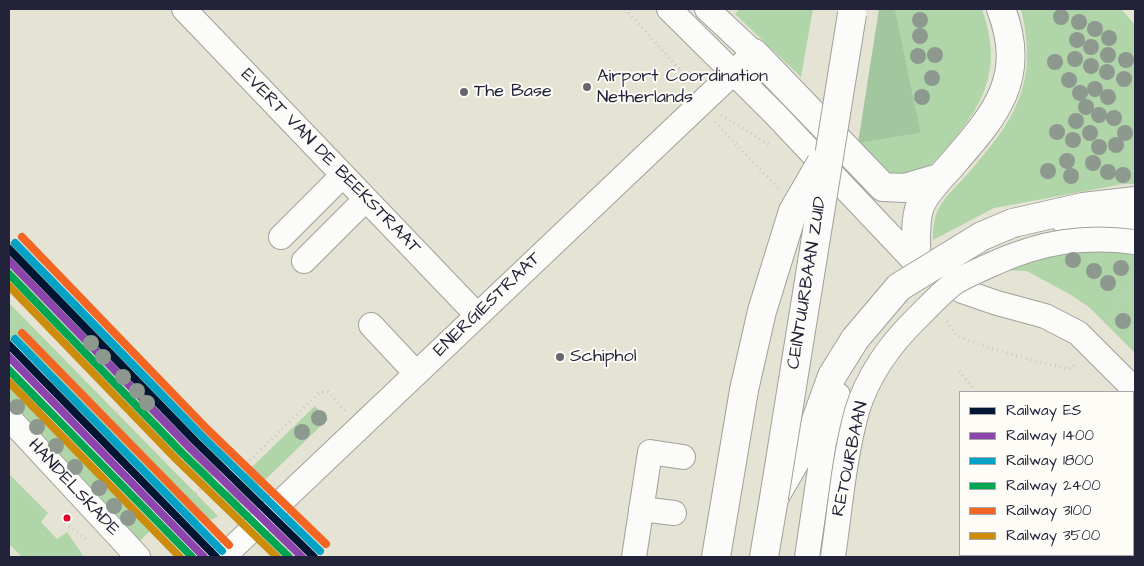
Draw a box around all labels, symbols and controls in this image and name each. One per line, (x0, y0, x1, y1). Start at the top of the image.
street label: EVERT VAN DE BEEKSTRAAT (236, 65, 424, 259)
place label: Airport Coordination Netherlands (597, 66, 768, 108)
place label: The Base (474, 81, 552, 103)
marker: Airport Coordination Netherlands (581, 81, 593, 93)
marker: The Base (458, 86, 470, 98)
street label: CEINTUURBAAN ZUID (784, 195, 832, 371)
street label: ENERGIESTRAAT (430, 248, 546, 362)
place label: Schiphol (570, 346, 636, 368)
marker: Schiphol (554, 351, 566, 363)
legend (959, 391, 1134, 556)
street label: RETOURBAAN (828, 400, 874, 518)
text: Railway ES (1006, 400, 1081, 421)
text: Railway 1400 (1006, 425, 1094, 446)
street label: HANDELSKADE (23, 435, 123, 541)
text: Railway 1800 (1006, 450, 1094, 471)
text: Railway 2400 (1006, 475, 1101, 496)
text: Railway 3100 (1006, 500, 1091, 521)
unlabelled marker (62, 513, 72, 523)
text: Railway 3500 (1006, 525, 1100, 546)

